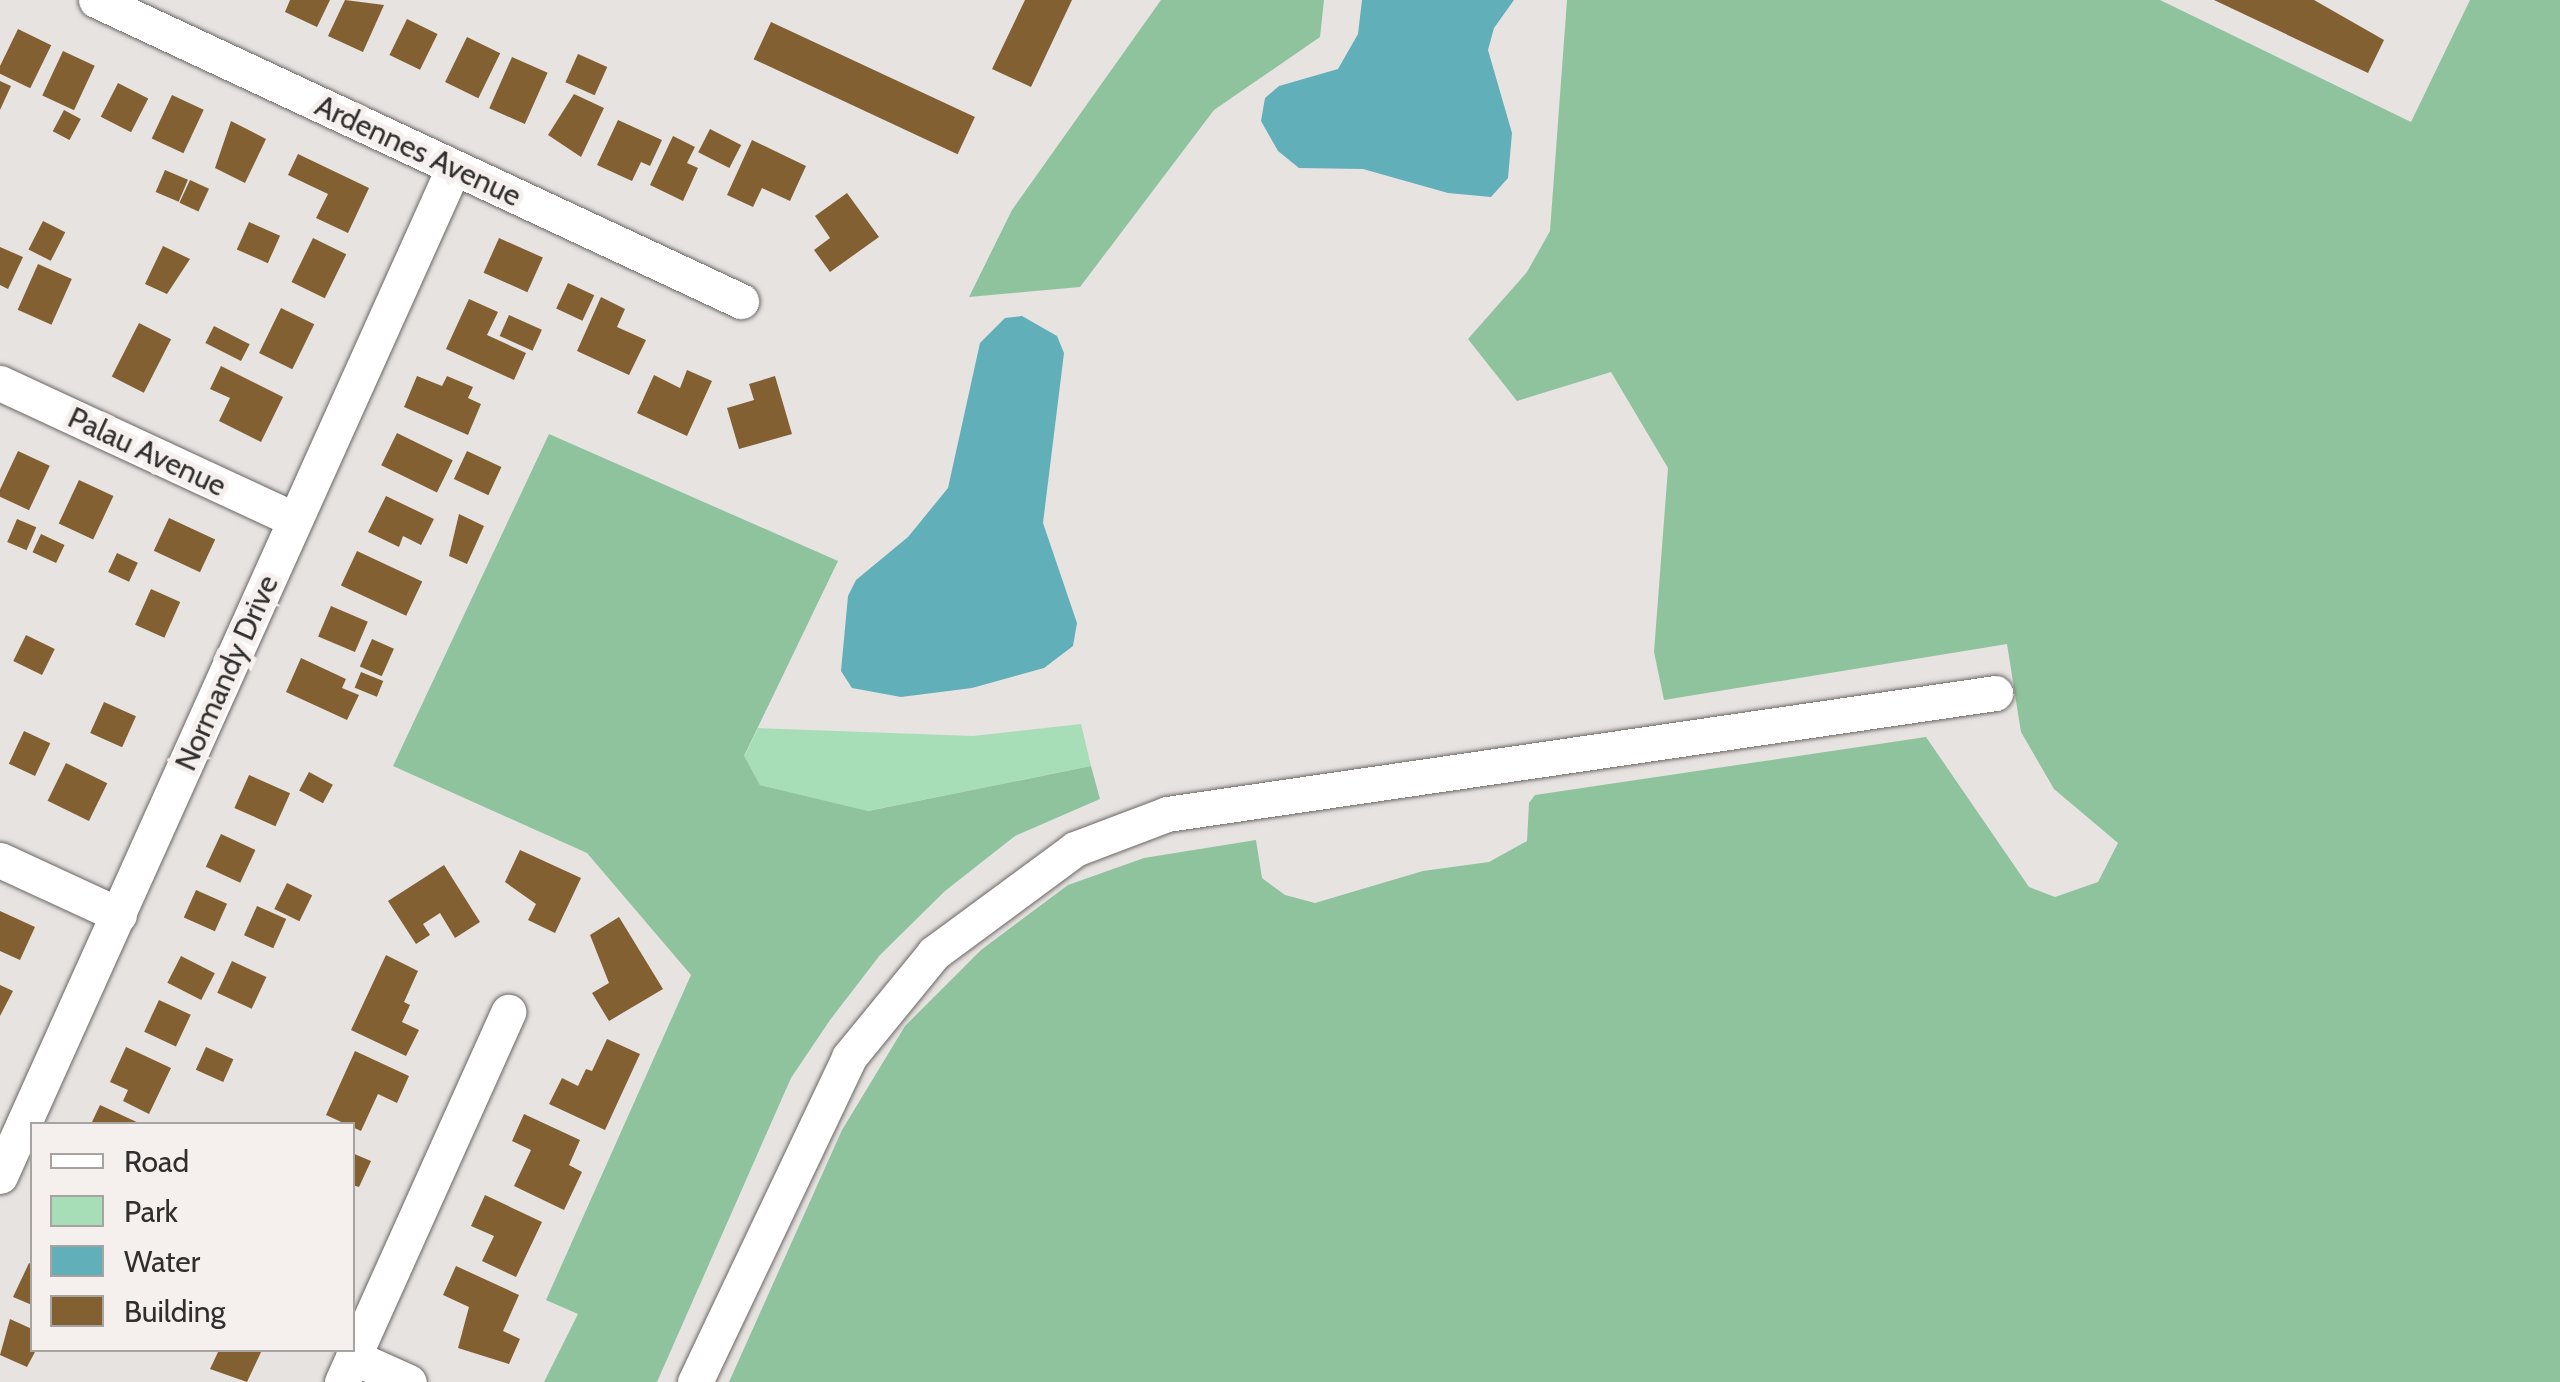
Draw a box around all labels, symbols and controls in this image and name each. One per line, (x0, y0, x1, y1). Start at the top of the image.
street label: Ardennes Avenue (309, 88, 527, 214)
street label: Palau Avenue (62, 400, 232, 504)
street label: Normandy Drive (168, 570, 286, 776)
legend (30, 1122, 355, 1352)
text: Road (124, 1143, 189, 1180)
text: Park (124, 1193, 178, 1230)
text: Water (124, 1243, 200, 1280)
text: Building (124, 1293, 226, 1330)

